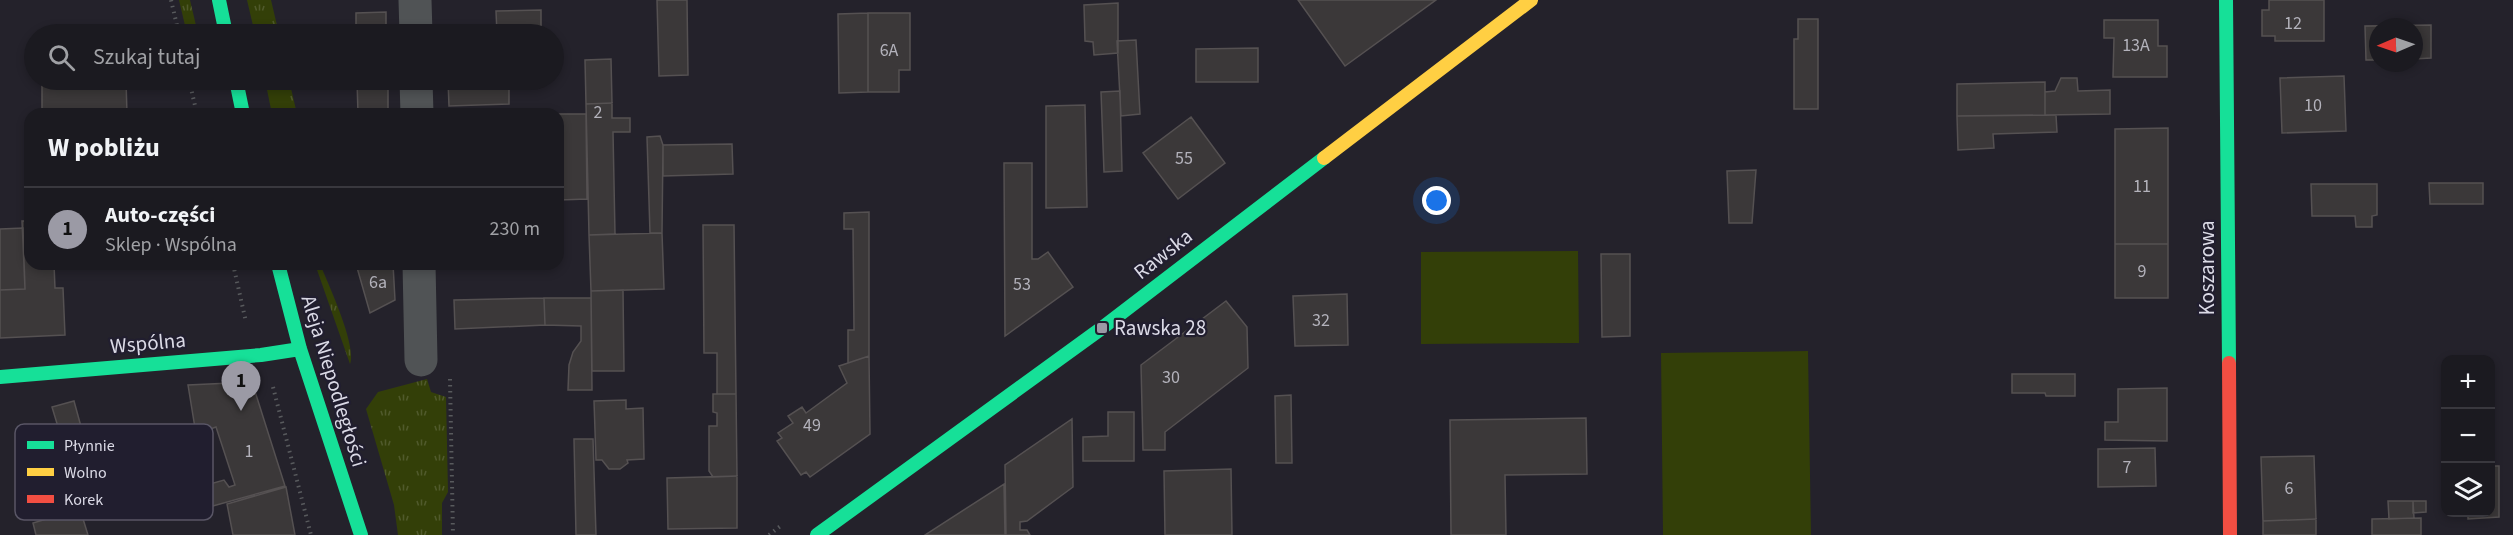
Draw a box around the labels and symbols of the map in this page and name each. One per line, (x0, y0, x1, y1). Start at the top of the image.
house number: 12 (2284, 11, 2302, 36)
north arrow (2369, 18, 2423, 72)
house number: 13A (2122, 33, 2150, 58)
house number: 6A (880, 38, 899, 63)
house number: 10 (2304, 93, 2322, 118)
house number: 2 (594, 100, 603, 125)
house number: 55 (1175, 146, 1193, 171)
house number: 11 (2133, 174, 2151, 199)
your location (1422, 186, 1451, 215)
street label: Koszarowa (2192, 220, 2222, 316)
street label: Rawska (1127, 222, 1199, 286)
house number: 9 (2138, 259, 2147, 284)
house number: 6a (369, 270, 387, 295)
house number: 53 (1013, 272, 1031, 297)
street label: Aleja Niepodległości (294, 291, 374, 471)
house number: 32 (1312, 308, 1330, 333)
place label: Rawska 28 (1114, 313, 1206, 343)
marker: Rawska 28 (1095, 321, 1109, 335)
street label: Wspólna (109, 325, 187, 361)
pin: 1 (222, 362, 260, 411)
house number: 30 (1162, 365, 1180, 390)
house number: 49 (803, 413, 821, 438)
legend (15, 424, 213, 520)
text: Płynnie (64, 435, 115, 457)
house number: 1 (245, 439, 253, 464)
house number: 7 (2123, 455, 2132, 480)
text: Wolno (64, 462, 107, 484)
house number: 6 (2285, 476, 2294, 501)
text: Korek (64, 489, 103, 511)

